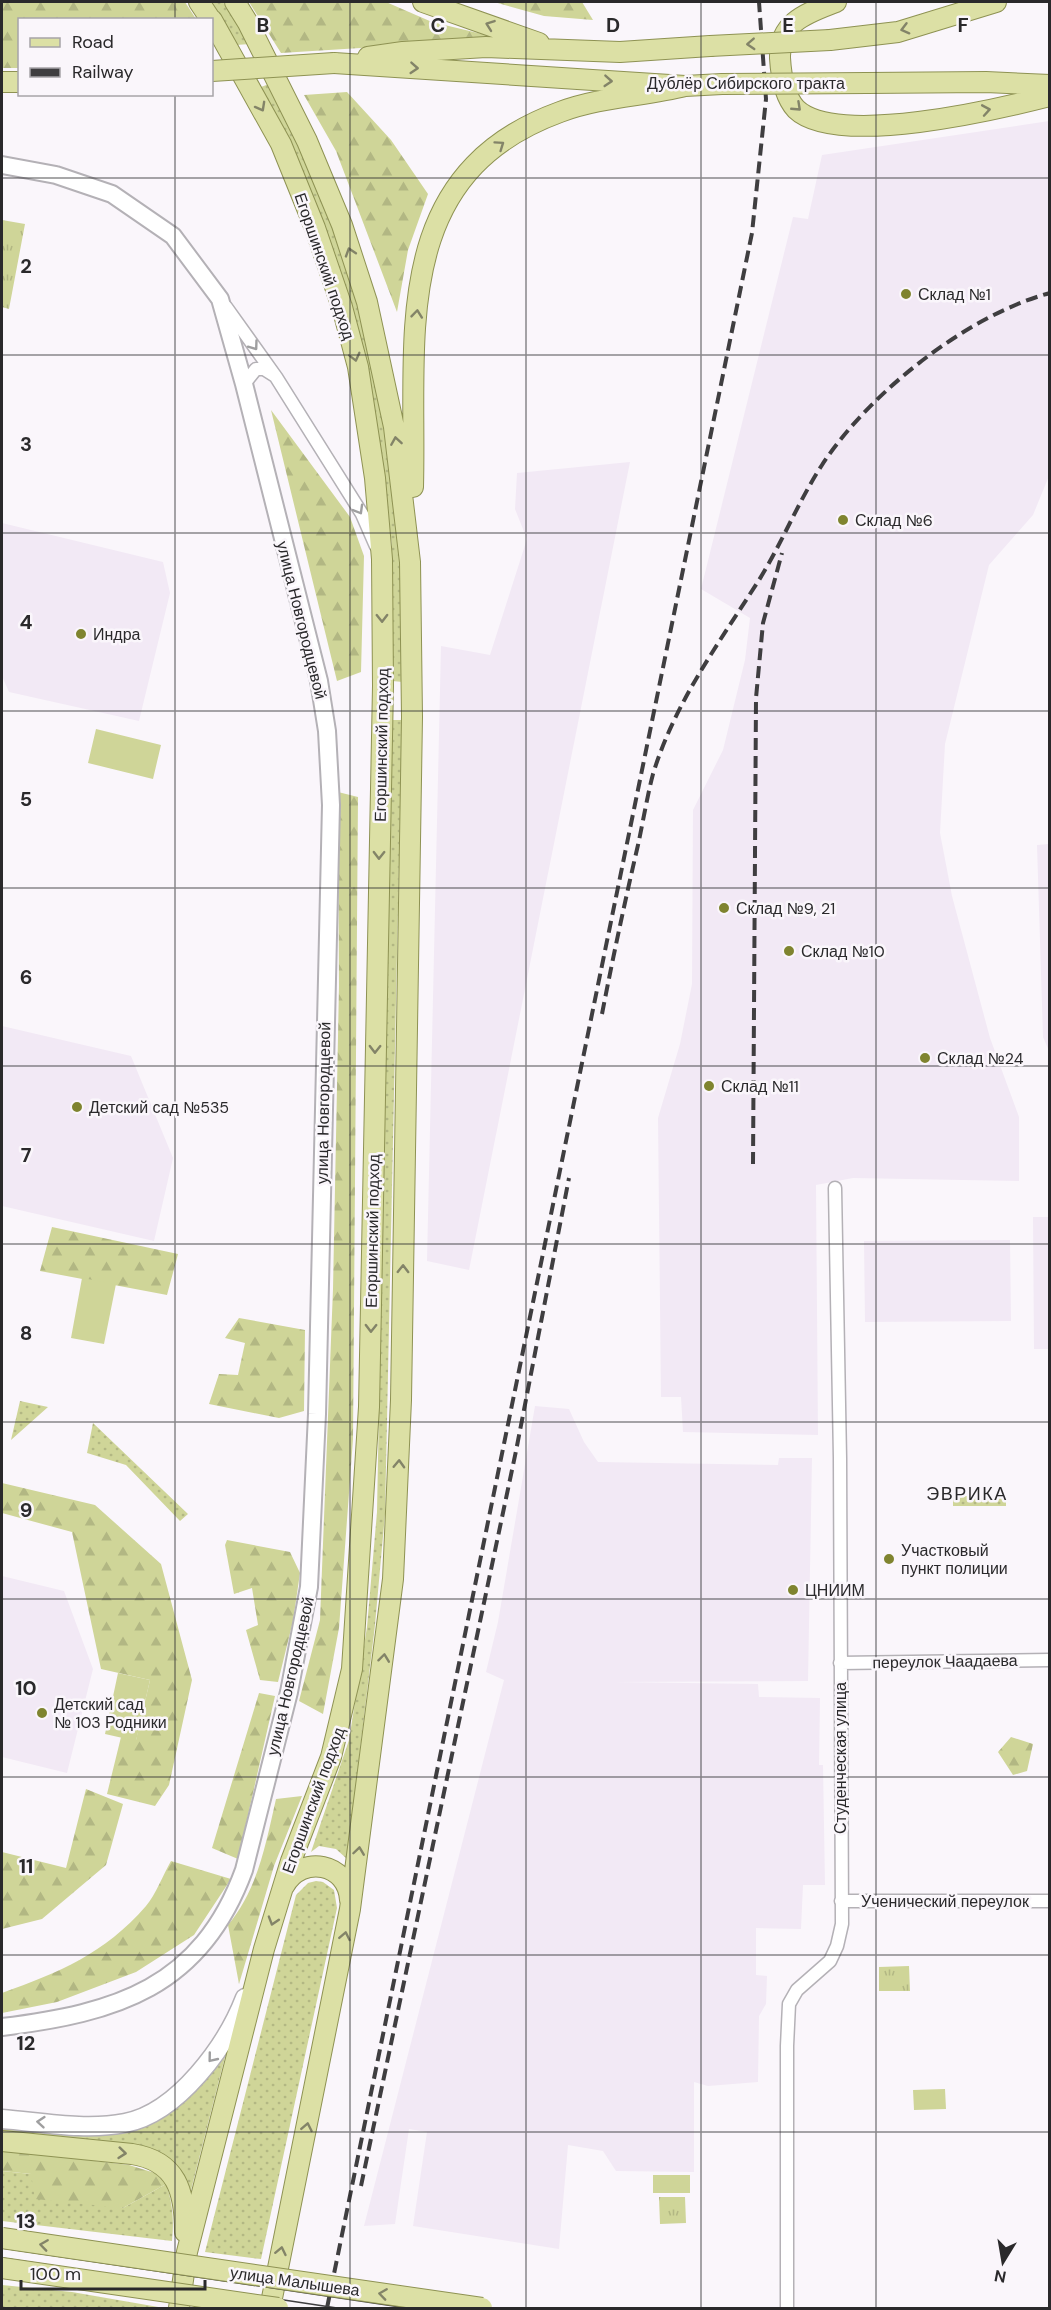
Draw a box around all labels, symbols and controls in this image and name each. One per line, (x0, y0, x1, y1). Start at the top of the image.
text: B (257, 12, 269, 38)
text: C (431, 12, 445, 38)
text: D (606, 12, 620, 38)
text: E (782, 12, 794, 38)
text: F (957, 12, 969, 38)
legend (18, 18, 213, 96)
one-way arrow (485, 20, 496, 32)
one-way arrow (900, 22, 910, 35)
text: Road (72, 30, 114, 54)
one-way arrow (746, 37, 755, 50)
text: Railway (72, 60, 134, 84)
one-way arrow (409, 61, 418, 74)
street label: Дублёр Сибирского тракта (647, 73, 845, 94)
one-way arrow (604, 74, 613, 87)
one-way arrow (791, 100, 801, 111)
one-way arrow (254, 101, 265, 112)
one-way arrow (981, 105, 991, 117)
one-way arrow (493, 141, 504, 152)
street label: Егоршинский подход (290, 190, 360, 343)
one-way arrow (345, 247, 358, 258)
text: 2 (20, 253, 32, 279)
place label: Склад №1 (918, 284, 991, 305)
marker: Склад №1 (899, 287, 913, 301)
one-way arrow (410, 310, 423, 319)
one-way arrow (247, 340, 258, 351)
one-way arrow (348, 352, 361, 362)
text: 3 (20, 431, 32, 457)
one-way arrow (391, 436, 403, 446)
one-way arrow (352, 504, 364, 514)
place label: Склад №6 (855, 510, 933, 531)
marker: Склад №6 (836, 513, 850, 527)
street label: улица Новгородцевой (272, 539, 331, 701)
text: 4 (20, 609, 33, 635)
one-way arrow (376, 613, 389, 622)
place label: Индра (93, 624, 141, 645)
marker: Индра (74, 627, 88, 641)
street label: Егоршинский подход (370, 667, 393, 822)
text: 5 (20, 786, 32, 812)
one-way arrow (372, 850, 385, 859)
place label: Склад №9, 21 (736, 898, 835, 919)
marker: Склад №9, 21 (717, 901, 731, 915)
place label: Склад №10 (801, 941, 885, 962)
marker: Склад №10 (782, 944, 796, 958)
text: 6 (20, 964, 32, 990)
street label: улица Новгородцевой (312, 1022, 335, 1184)
one-way arrow (368, 1045, 381, 1054)
place label: Склад №24 (937, 1048, 1024, 1069)
marker: Склад №24 (918, 1051, 932, 1065)
place label: Склад №11 (721, 1076, 799, 1097)
marker: Склад №11 (702, 1079, 716, 1093)
place label: Детский сад №535 (89, 1097, 229, 1118)
marker: Детский сад №535 (70, 1100, 84, 1114)
text: 7 (21, 1142, 32, 1168)
street label: Егоршинский подход (361, 1153, 384, 1308)
one-way arrow (397, 1264, 409, 1273)
text: 8 (20, 1320, 32, 1346)
one-way arrow (364, 1324, 377, 1333)
one-way arrow (393, 1459, 406, 1468)
district label: ЭВРИКА (926, 1482, 1008, 1506)
text: 9 (20, 1497, 32, 1523)
place label: Участковый пункт полиции (901, 1540, 1008, 1579)
marker: Участковый пункт полиции (882, 1552, 896, 1566)
place label: ЦНИИМ (805, 1580, 865, 1601)
marker: ЦНИИМ (786, 1583, 800, 1597)
street label: улица Новгородцевой (262, 1595, 319, 1758)
street label: переулок Чаадаева (872, 1650, 1018, 1673)
one-way arrow (377, 1653, 390, 1663)
text: 10 (15, 1675, 37, 1701)
street label: Студенческая улица (830, 1682, 851, 1834)
place label: Детский сад № 103 Родники (54, 1694, 167, 1733)
marker: Детский сад № 103 Родники (35, 1706, 49, 1720)
street label: Егоршинский подход (277, 1724, 350, 1876)
one-way arrow (352, 1847, 364, 1856)
text: 11 (19, 1853, 33, 1879)
street label: Ученический переулок (861, 1891, 1030, 1912)
one-way arrow (268, 1915, 280, 1926)
one-way arrow (338, 1932, 351, 1942)
text: 12 (17, 2030, 35, 2056)
one-way arrow (208, 2051, 219, 2062)
one-way arrow (36, 2116, 45, 2129)
one-way arrow (300, 2123, 313, 2133)
one-way arrow (118, 2146, 127, 2159)
text: 13 (16, 2208, 36, 2234)
north arrow (973, 2232, 1033, 2292)
one-way arrow (40, 2239, 49, 2251)
one-way arrow (274, 2246, 287, 2256)
scale bar (21, 2253, 206, 2291)
text: 100 m (30, 2262, 81, 2286)
street label: улица Малышева (229, 2262, 361, 2301)
text: N (993, 2265, 1008, 2288)
one-way arrow (378, 2289, 387, 2301)

